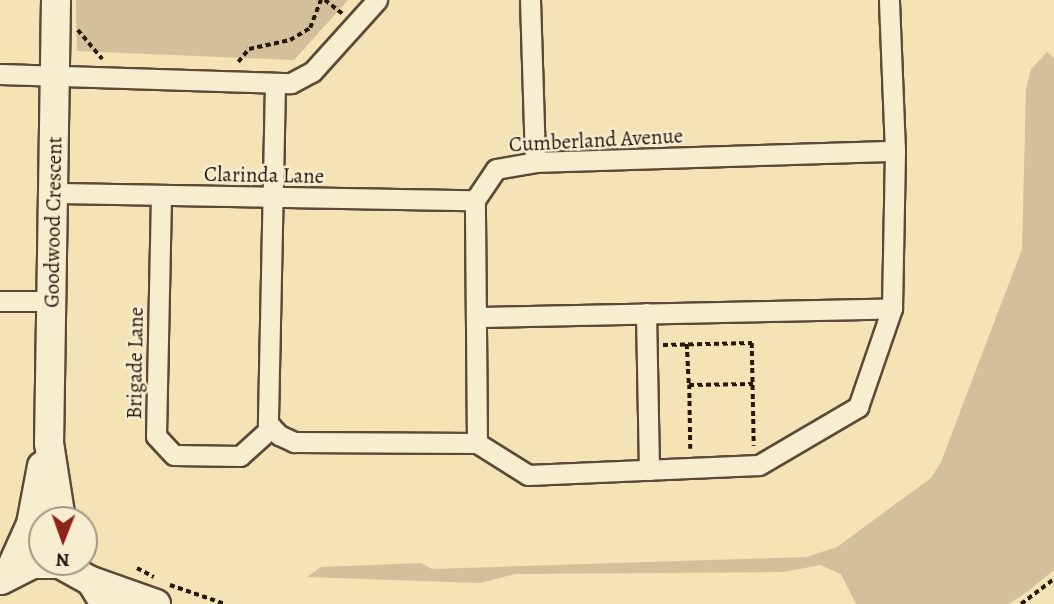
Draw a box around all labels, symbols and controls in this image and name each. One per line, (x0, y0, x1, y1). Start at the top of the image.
street label: Cumberland Avenue (508, 123, 684, 157)
street label: Goodwood Crescent (39, 136, 67, 308)
street label: Clarinda Lane (204, 161, 324, 189)
street label: Brigade Lane (121, 307, 149, 419)
north arrow (28, 506, 98, 576)
text: N (56, 547, 70, 573)

